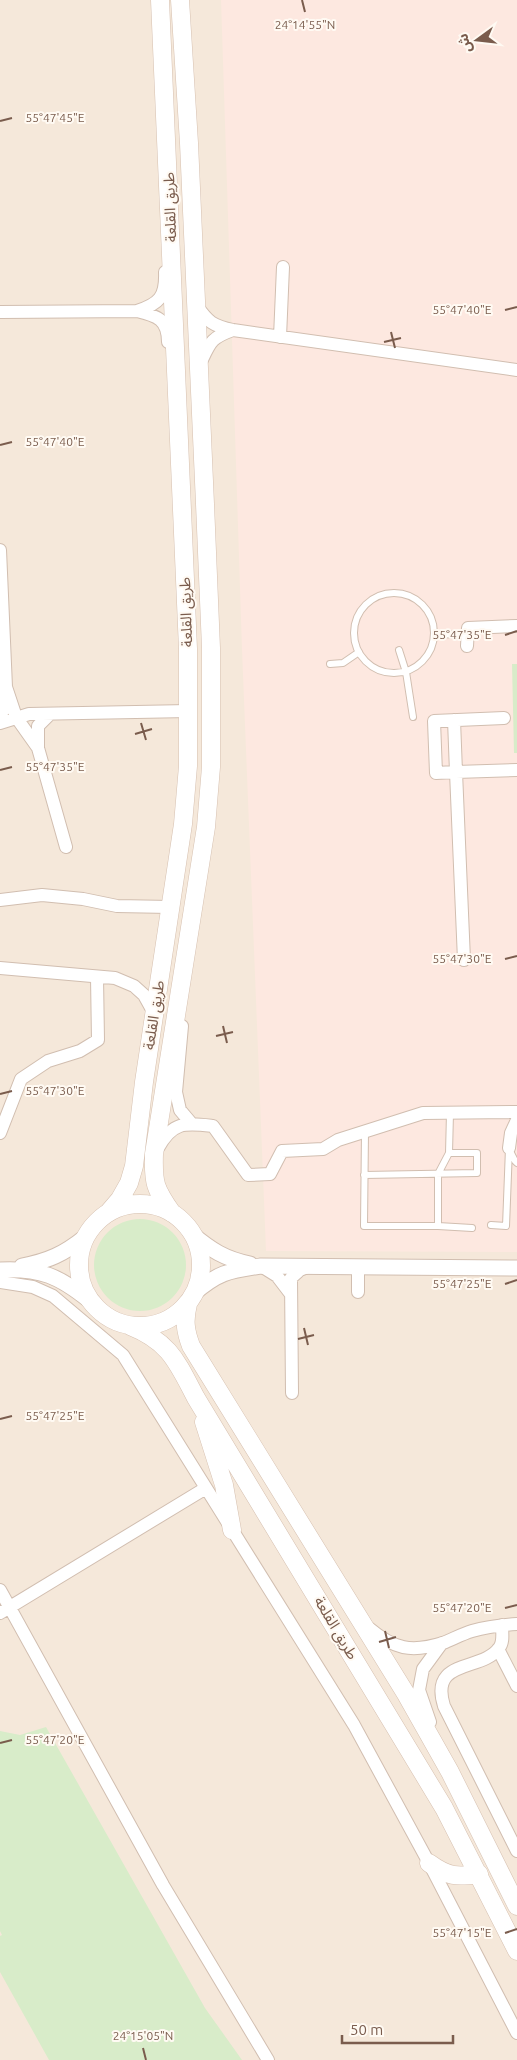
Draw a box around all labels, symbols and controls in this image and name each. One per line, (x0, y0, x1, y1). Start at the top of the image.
north arrow (452, 15, 502, 65)
text: 24°14'55"N (275, 18, 335, 31)
text: ش (454, 32, 475, 55)
text: 55°47'45"E (26, 111, 85, 124)
street label: طريق القلعة (160, 172, 181, 242)
text: 55°47'40"E (433, 303, 492, 316)
text: 55°47'40"E (26, 435, 85, 448)
street label: طريق القلعة (176, 577, 197, 647)
text: 55°47'35"E (433, 628, 492, 641)
text: 55°47'35"E (26, 760, 85, 773)
text: 55°47'30"E (433, 952, 492, 965)
street label: طريق القلعة (140, 979, 169, 1051)
text: 55°47'30"E (26, 1084, 85, 1097)
text: 55°47'25"E (433, 1277, 492, 1290)
text: 55°47'25"E (26, 1409, 85, 1422)
street label: طريق القلعة (309, 1593, 362, 1663)
text: 55°47'20"E (433, 1601, 492, 1614)
text: 55°47'20"E (26, 1733, 85, 1746)
text: 55°47'15"E (433, 1926, 492, 1939)
scale bar (342, 2012, 453, 2044)
text: 50 m (350, 2021, 383, 2038)
text: 24°15'05"N (113, 2029, 173, 2042)

